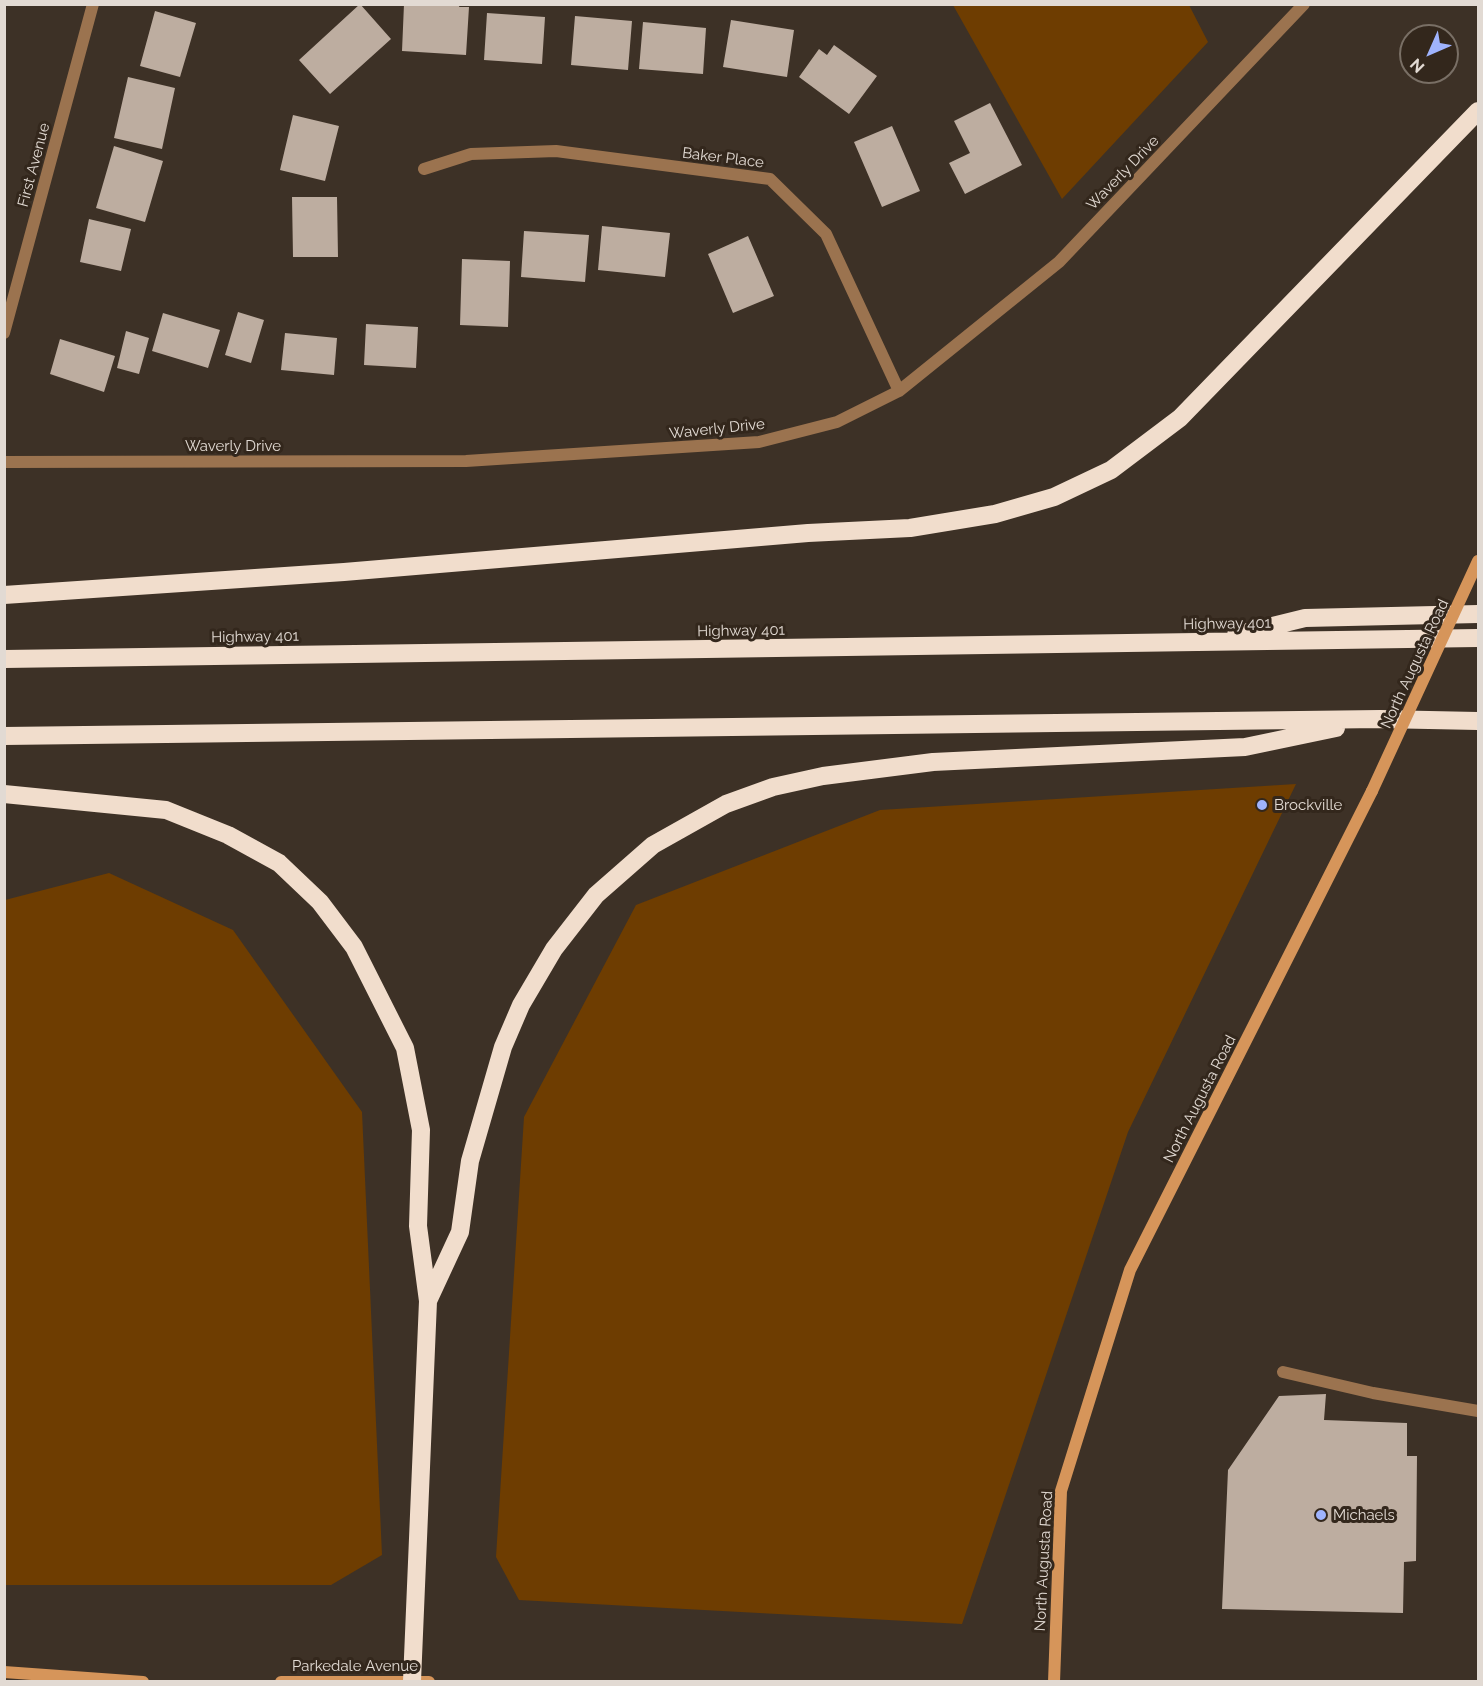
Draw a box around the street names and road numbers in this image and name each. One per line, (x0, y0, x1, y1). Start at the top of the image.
street label: First Avenue (14, 121, 54, 209)
street label: Waverly Drive (1083, 132, 1163, 214)
street label: Baker Place (681, 144, 765, 172)
street label: Waverly Drive (668, 415, 766, 443)
street label: Waverly Drive (185, 437, 281, 455)
street label: North Augusta Road (1377, 597, 1453, 731)
street label: Highway 401 (1183, 614, 1271, 634)
street label: Highway 401 (697, 621, 785, 641)
street label: Highway 401 (211, 627, 299, 647)
street label: North Augusta Road (1160, 1032, 1240, 1166)
street label: North Augusta Road (1031, 1490, 1057, 1632)
street label: Parkedale Avenue (292, 1657, 418, 1675)

